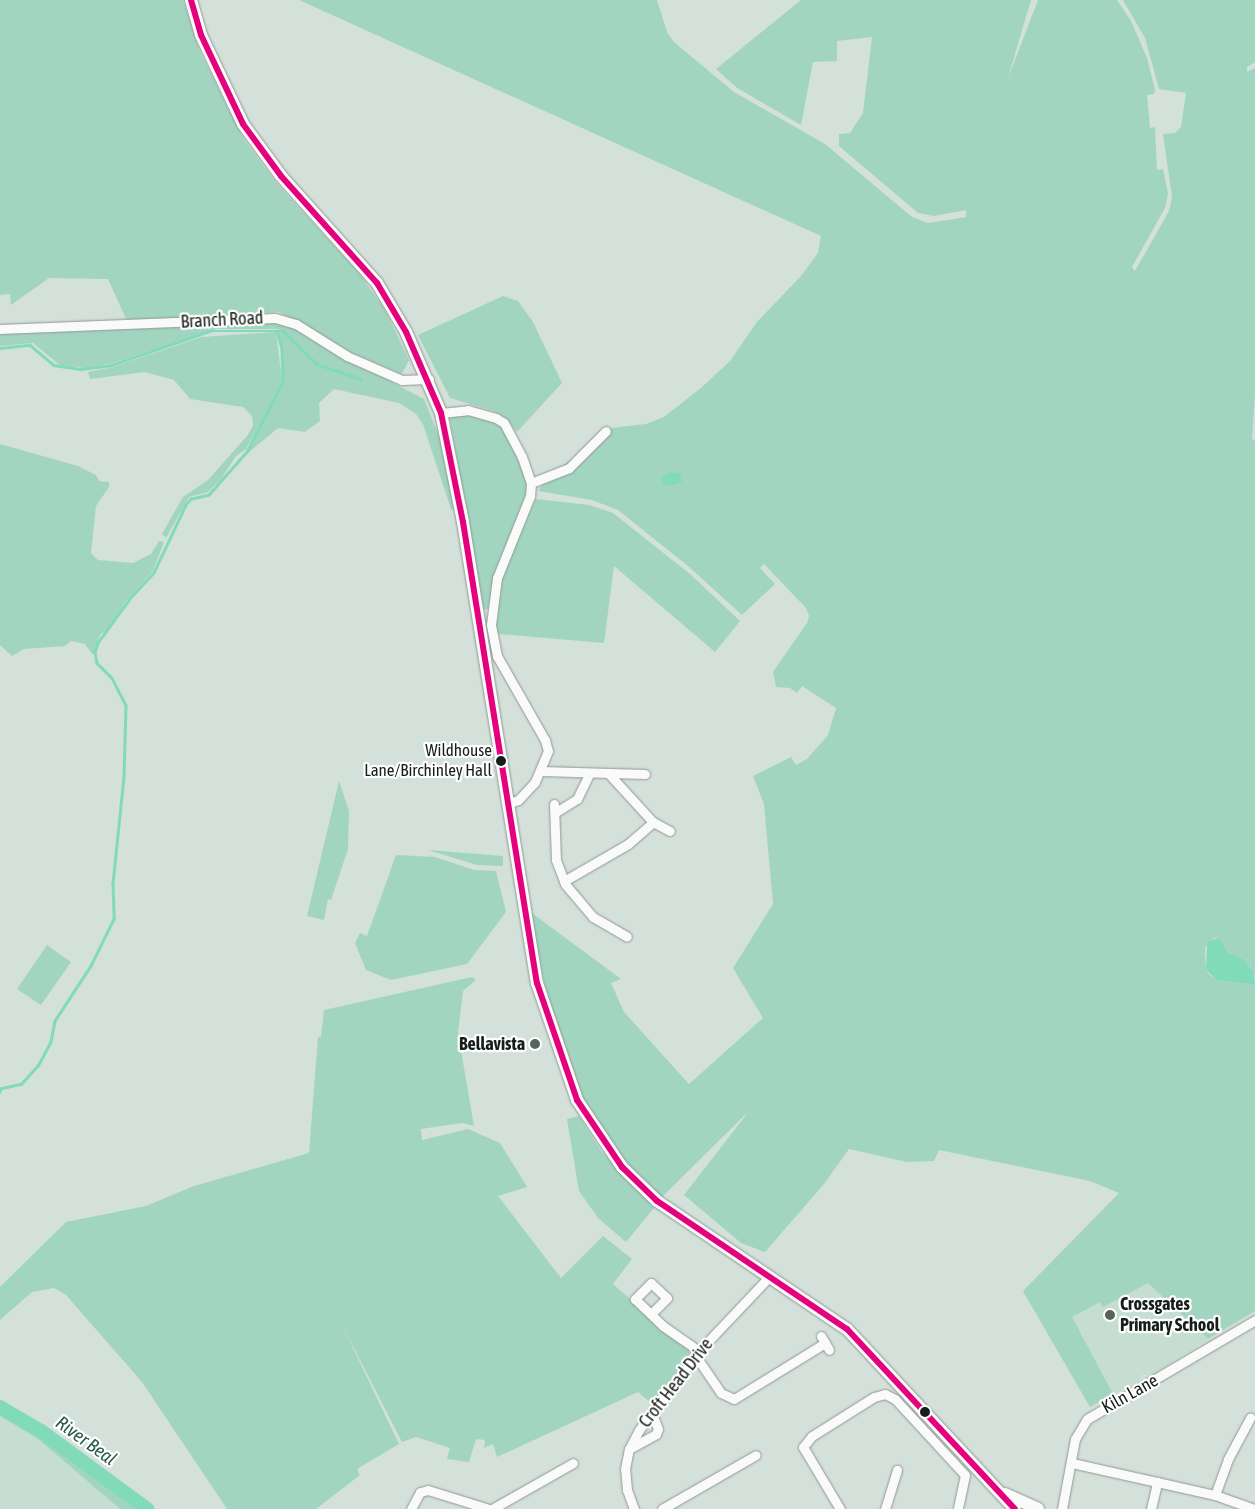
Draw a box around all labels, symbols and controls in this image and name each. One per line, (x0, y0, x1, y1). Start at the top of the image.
street label: Branch Road (180, 307, 264, 333)
place label: Wildhouse Lane/Birchinley Hall (364, 741, 492, 781)
marker: Wildhouse Lane/Birchinley Hall (496, 756, 506, 766)
place label: Bellavista (459, 1033, 525, 1055)
marker: Bellavista (529, 1038, 541, 1050)
place label: Crossgates Primary School (1120, 1294, 1219, 1336)
marker: Crossgates Primary School (1104, 1309, 1116, 1321)
street label: Croft Head Drive (634, 1334, 718, 1432)
street label: Kiln Lane (1098, 1370, 1162, 1418)
unlabelled marker (920, 1407, 930, 1417)
water label: River Beal (51, 1411, 121, 1471)

